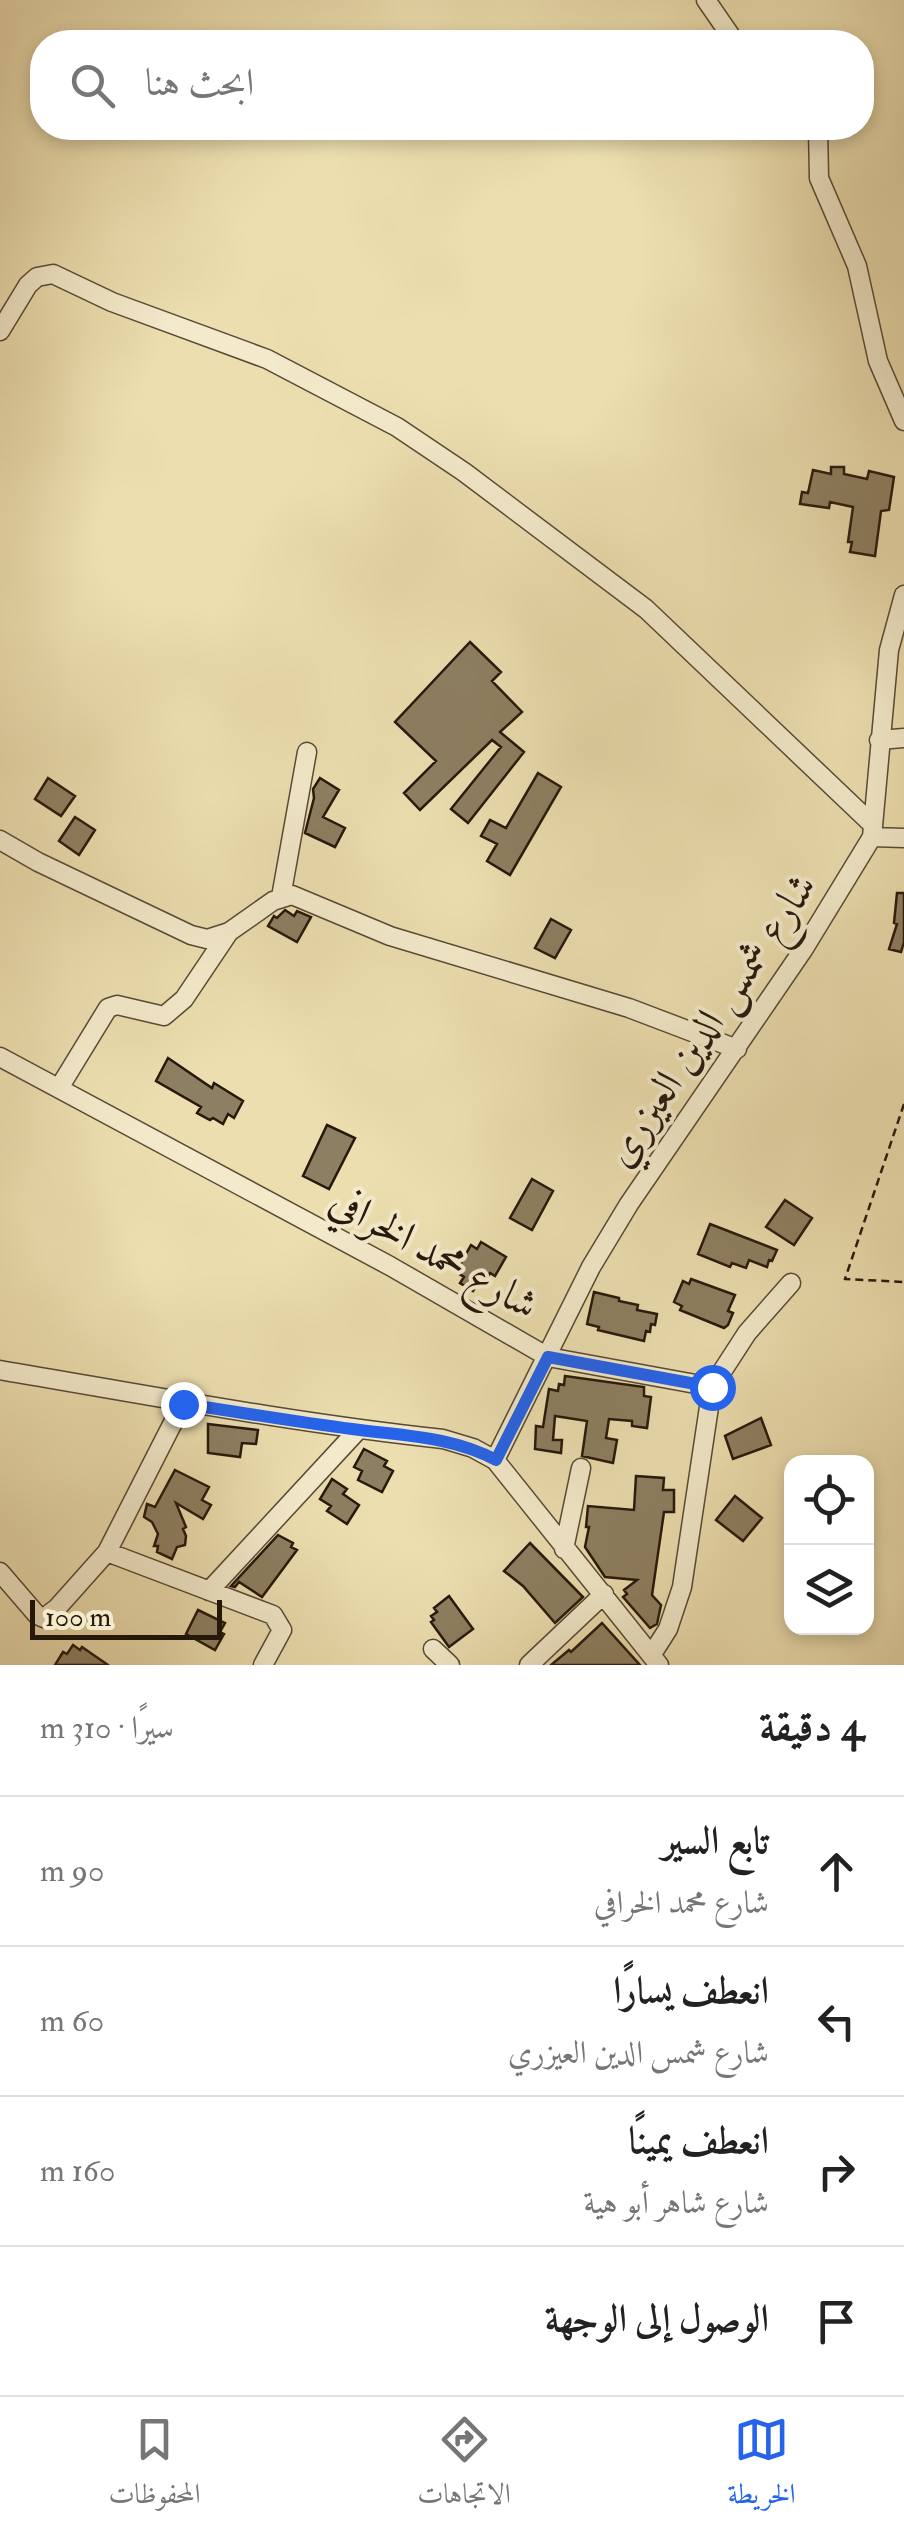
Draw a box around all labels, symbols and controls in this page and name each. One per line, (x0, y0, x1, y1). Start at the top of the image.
search box (30, 30, 874, 140)
icon: search (65, 58, 120, 113)
text: ابحث هنا (145, 59, 254, 107)
street label: شارع شمس الدين العيزري (594, 863, 835, 1181)
street label: شارع محمد الخرافي (317, 1174, 547, 1339)
route start (690, 1365, 736, 1411)
route end (161, 1382, 207, 1428)
map controls (784, 1455, 874, 1635)
button: locate (784, 1455, 874, 1545)
button: layers (784, 1545, 874, 1635)
scale bar (30, 1595, 222, 1640)
text: 100 m (45, 1600, 111, 1635)
text: 4 دقيقة (759, 1701, 864, 1753)
text: سيرًا · 310 m (40, 1708, 174, 1748)
text: تابع السير (662, 1817, 769, 1865)
icon: ahead (809, 1844, 864, 1899)
text: 90 m (40, 1851, 104, 1891)
text: شارع محمد الخرافي (594, 1883, 769, 1923)
text: انعطف يسارًا (613, 1967, 769, 2015)
icon: left (809, 1994, 864, 2049)
text: 60 m (40, 2001, 104, 2041)
text: شارع شمس الدين العيزري (508, 2033, 769, 2073)
text: انعطف يمينًا (629, 2117, 769, 2165)
icon: right (809, 2144, 864, 2199)
text: 160 m (40, 2151, 115, 2191)
text: شارع شاهر أبو هية (583, 2183, 769, 2223)
icon: arrive (809, 2294, 864, 2349)
text: الوصول إلى الوجهة (545, 2295, 769, 2343)
tab: المحفوظات (108, 2412, 201, 2521)
tab: الاتجاهات (417, 2412, 511, 2521)
tab: الخريطة (728, 2412, 796, 2521)

